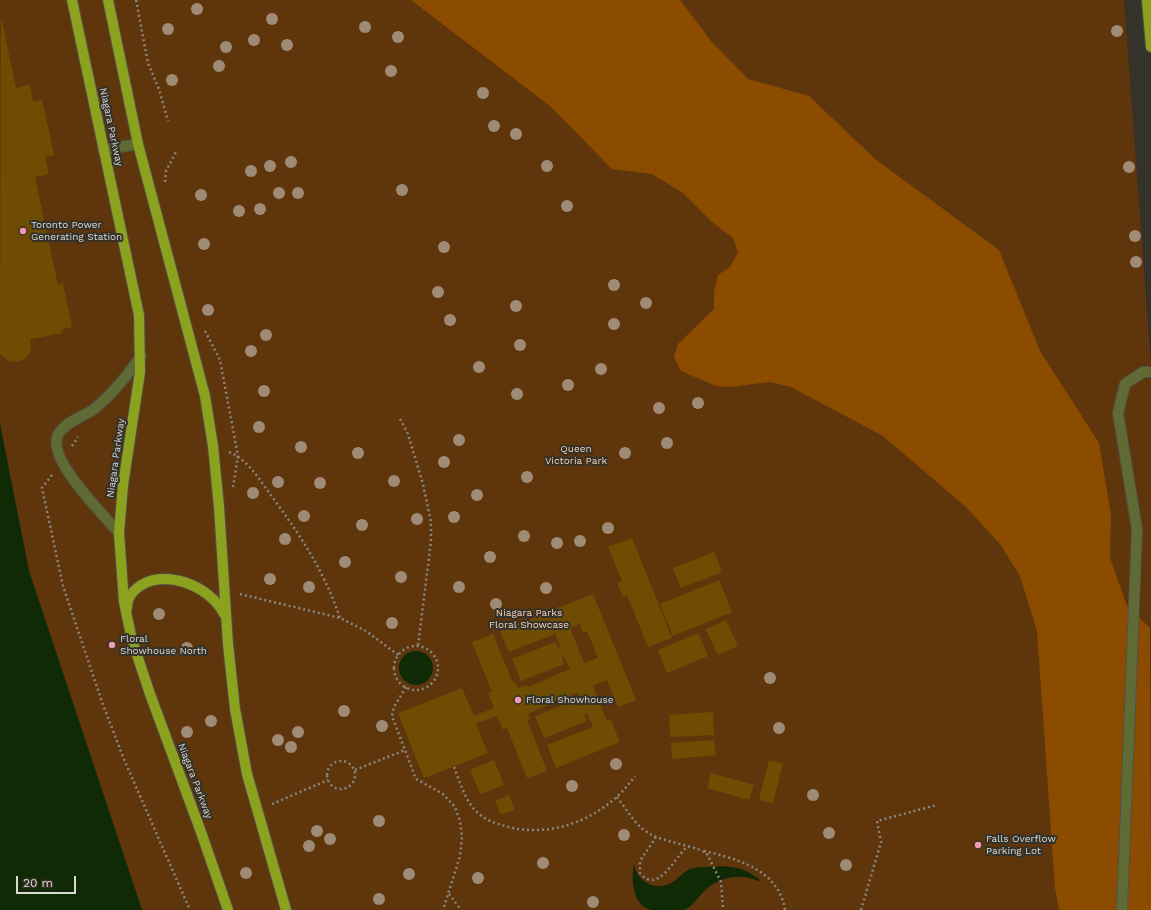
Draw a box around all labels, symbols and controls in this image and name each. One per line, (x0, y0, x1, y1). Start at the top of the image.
street label: Niagara Parkway (97, 87, 125, 167)
place label: Toronto Power Generating Station (31, 219, 122, 242)
marker: Toronto Power Generating Station (18, 226, 28, 236)
street label: Niagara Parkway (104, 418, 128, 498)
park label: Queen Victoria Park (545, 443, 607, 466)
park label: Niagara Parks Floral Showcase (489, 607, 569, 630)
place label: Floral Showhouse North (120, 633, 207, 656)
marker: Floral Showhouse North (107, 640, 117, 650)
place label: Floral Showhouse (526, 694, 613, 706)
marker: Floral Showhouse (513, 695, 523, 705)
street label: Niagara Parkway (175, 742, 215, 820)
place label: Falls Overflow Parking Lot (986, 833, 1056, 856)
marker: Falls Overflow Parking Lot (973, 840, 983, 850)
scale bar (18, 868, 78, 894)
text: 20 m (23, 876, 53, 890)

